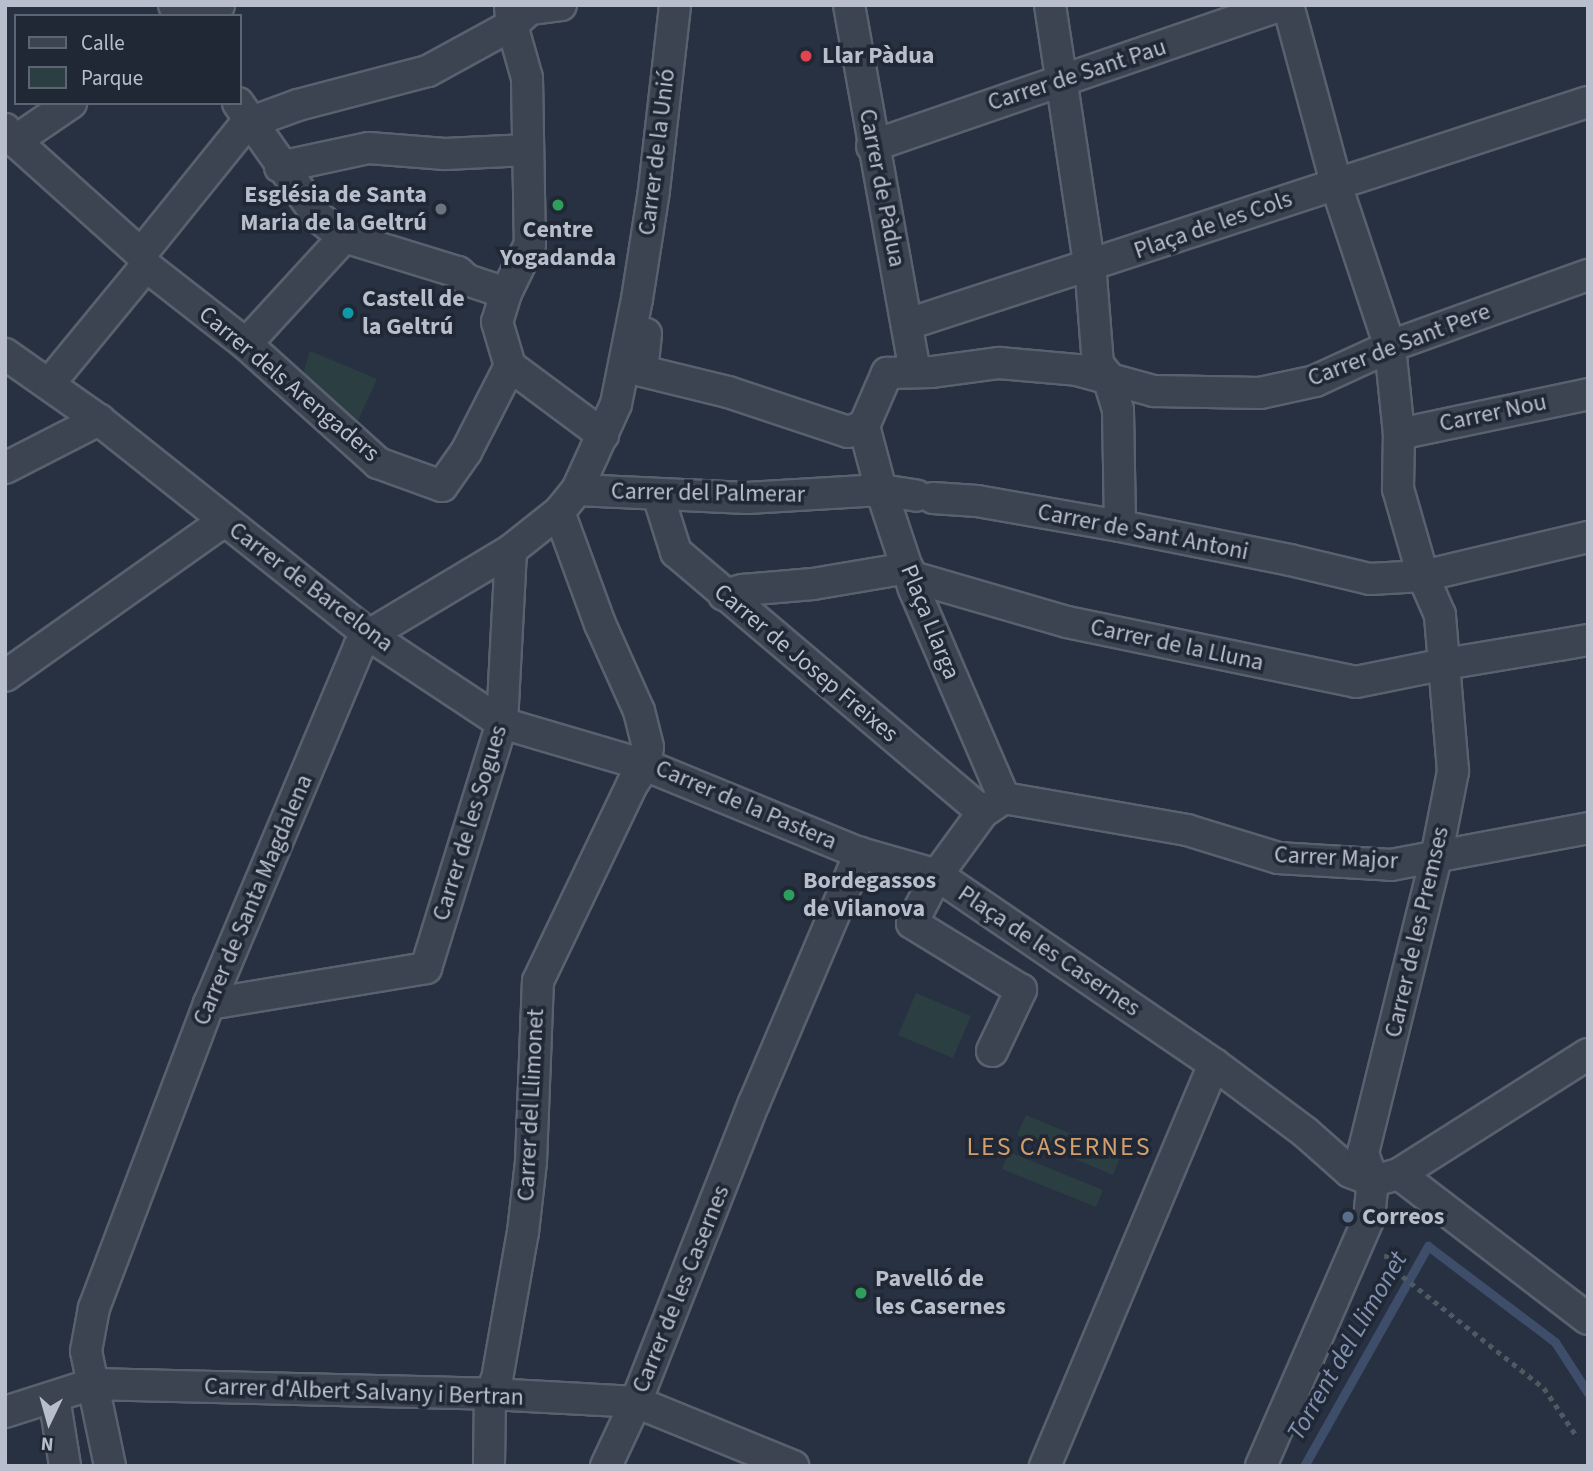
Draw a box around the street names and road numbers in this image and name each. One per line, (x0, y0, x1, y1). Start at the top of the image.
street label: Carrer de Sant Pau (984, 33, 1170, 117)
street label: Carrer de la Unió (632, 67, 682, 237)
street label: Carrer de Pàdua (853, 107, 911, 269)
street label: Plaça de les Cols (1130, 184, 1296, 266)
street label: Carrer de Sant Pere (1304, 297, 1494, 393)
street label: Carrer dels Arengaders (193, 300, 385, 468)
street label: Carrer Nou (1437, 388, 1549, 438)
street label: Carrer del Palmerar (611, 477, 805, 509)
street label: Carrer de Sant Antoni (1035, 497, 1251, 567)
street label: Carrer de Barcelona (223, 516, 399, 658)
street label: Plaça Llarga (894, 560, 966, 684)
street label: Carrer de Josep Freixes (708, 578, 904, 748)
street label: Carrer de la Lluna (1088, 613, 1266, 677)
street label: Carrer de les Sogues (427, 722, 513, 924)
street label: Carrer de la Pastera (651, 754, 841, 856)
street label: Carrer de Santa Magdalena (187, 770, 319, 1030)
street label: Carrer de les Premses (1379, 824, 1455, 1040)
street label: Carrer Major (1273, 840, 1399, 876)
street label: Plaça de les Casernes (952, 879, 1146, 1023)
street label: Carrer del Llimonet (512, 1008, 550, 1202)
street label: Carrer de les Casernes (626, 1181, 736, 1397)
street label: Carrer d'Albert Salvany i Bertran (204, 1372, 524, 1412)

